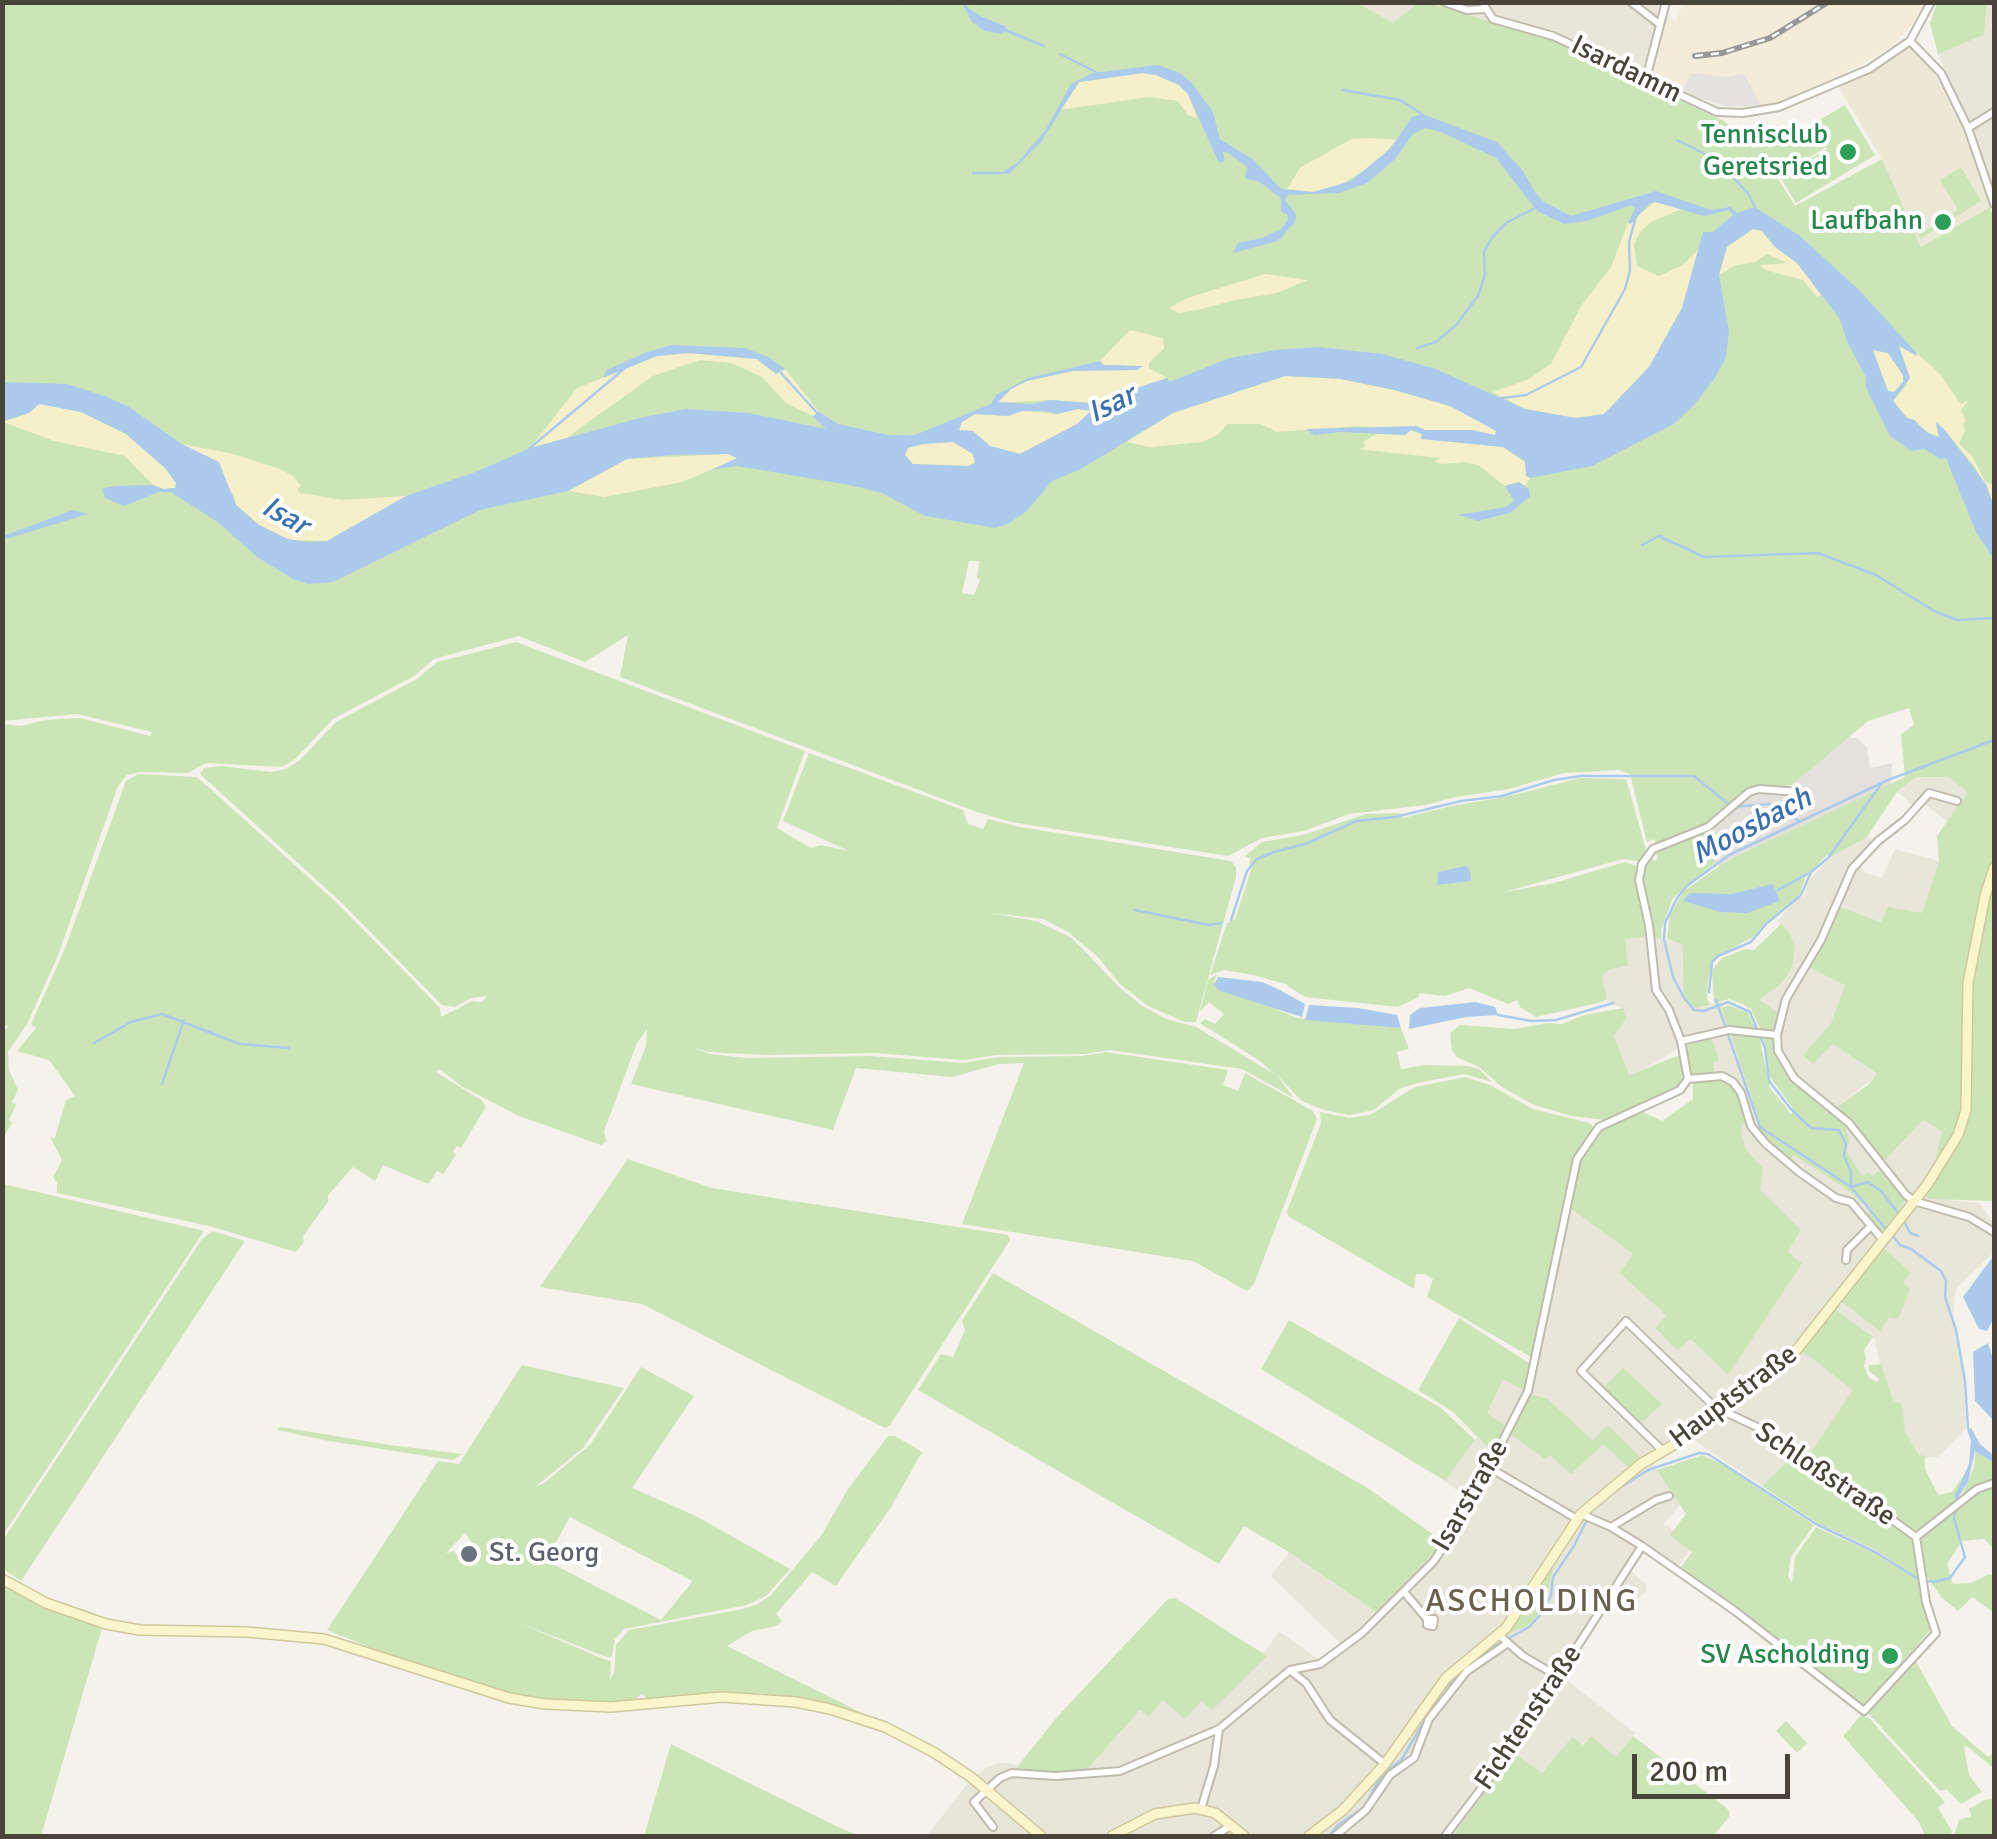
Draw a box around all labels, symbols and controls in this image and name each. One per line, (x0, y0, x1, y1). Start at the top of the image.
street label: Isardamm (1565, 29, 1687, 111)
place label: Tennisclub Geretsried (1701, 119, 1828, 185)
marker: Tennisclub Geretsried (1837, 141, 1859, 163)
place label: Laufbahn (1810, 205, 1923, 239)
marker: Laufbahn (1932, 211, 1954, 233)
water label: Isar (1082, 378, 1142, 432)
water label: Isar (255, 490, 315, 544)
water label: Moosbach (1686, 781, 1818, 873)
street label: Hauptstraße (1664, 1338, 1804, 1456)
street label: Schloßstraße (1749, 1416, 1901, 1534)
street label: Isarstraße (1426, 1434, 1516, 1558)
place label: St. Georg (489, 1537, 599, 1571)
marker: St. Georg (458, 1543, 480, 1565)
district label: ASCHOLDING (1425, 1584, 1639, 1622)
street label: Fichtenstraße (1468, 1639, 1590, 1797)
place label: SV Ascholding (1700, 1639, 1870, 1673)
marker: SV Ascholding (1879, 1645, 1901, 1667)
scale bar (1637, 1734, 1794, 1796)
text: 200 m (1649, 1753, 1728, 1790)

